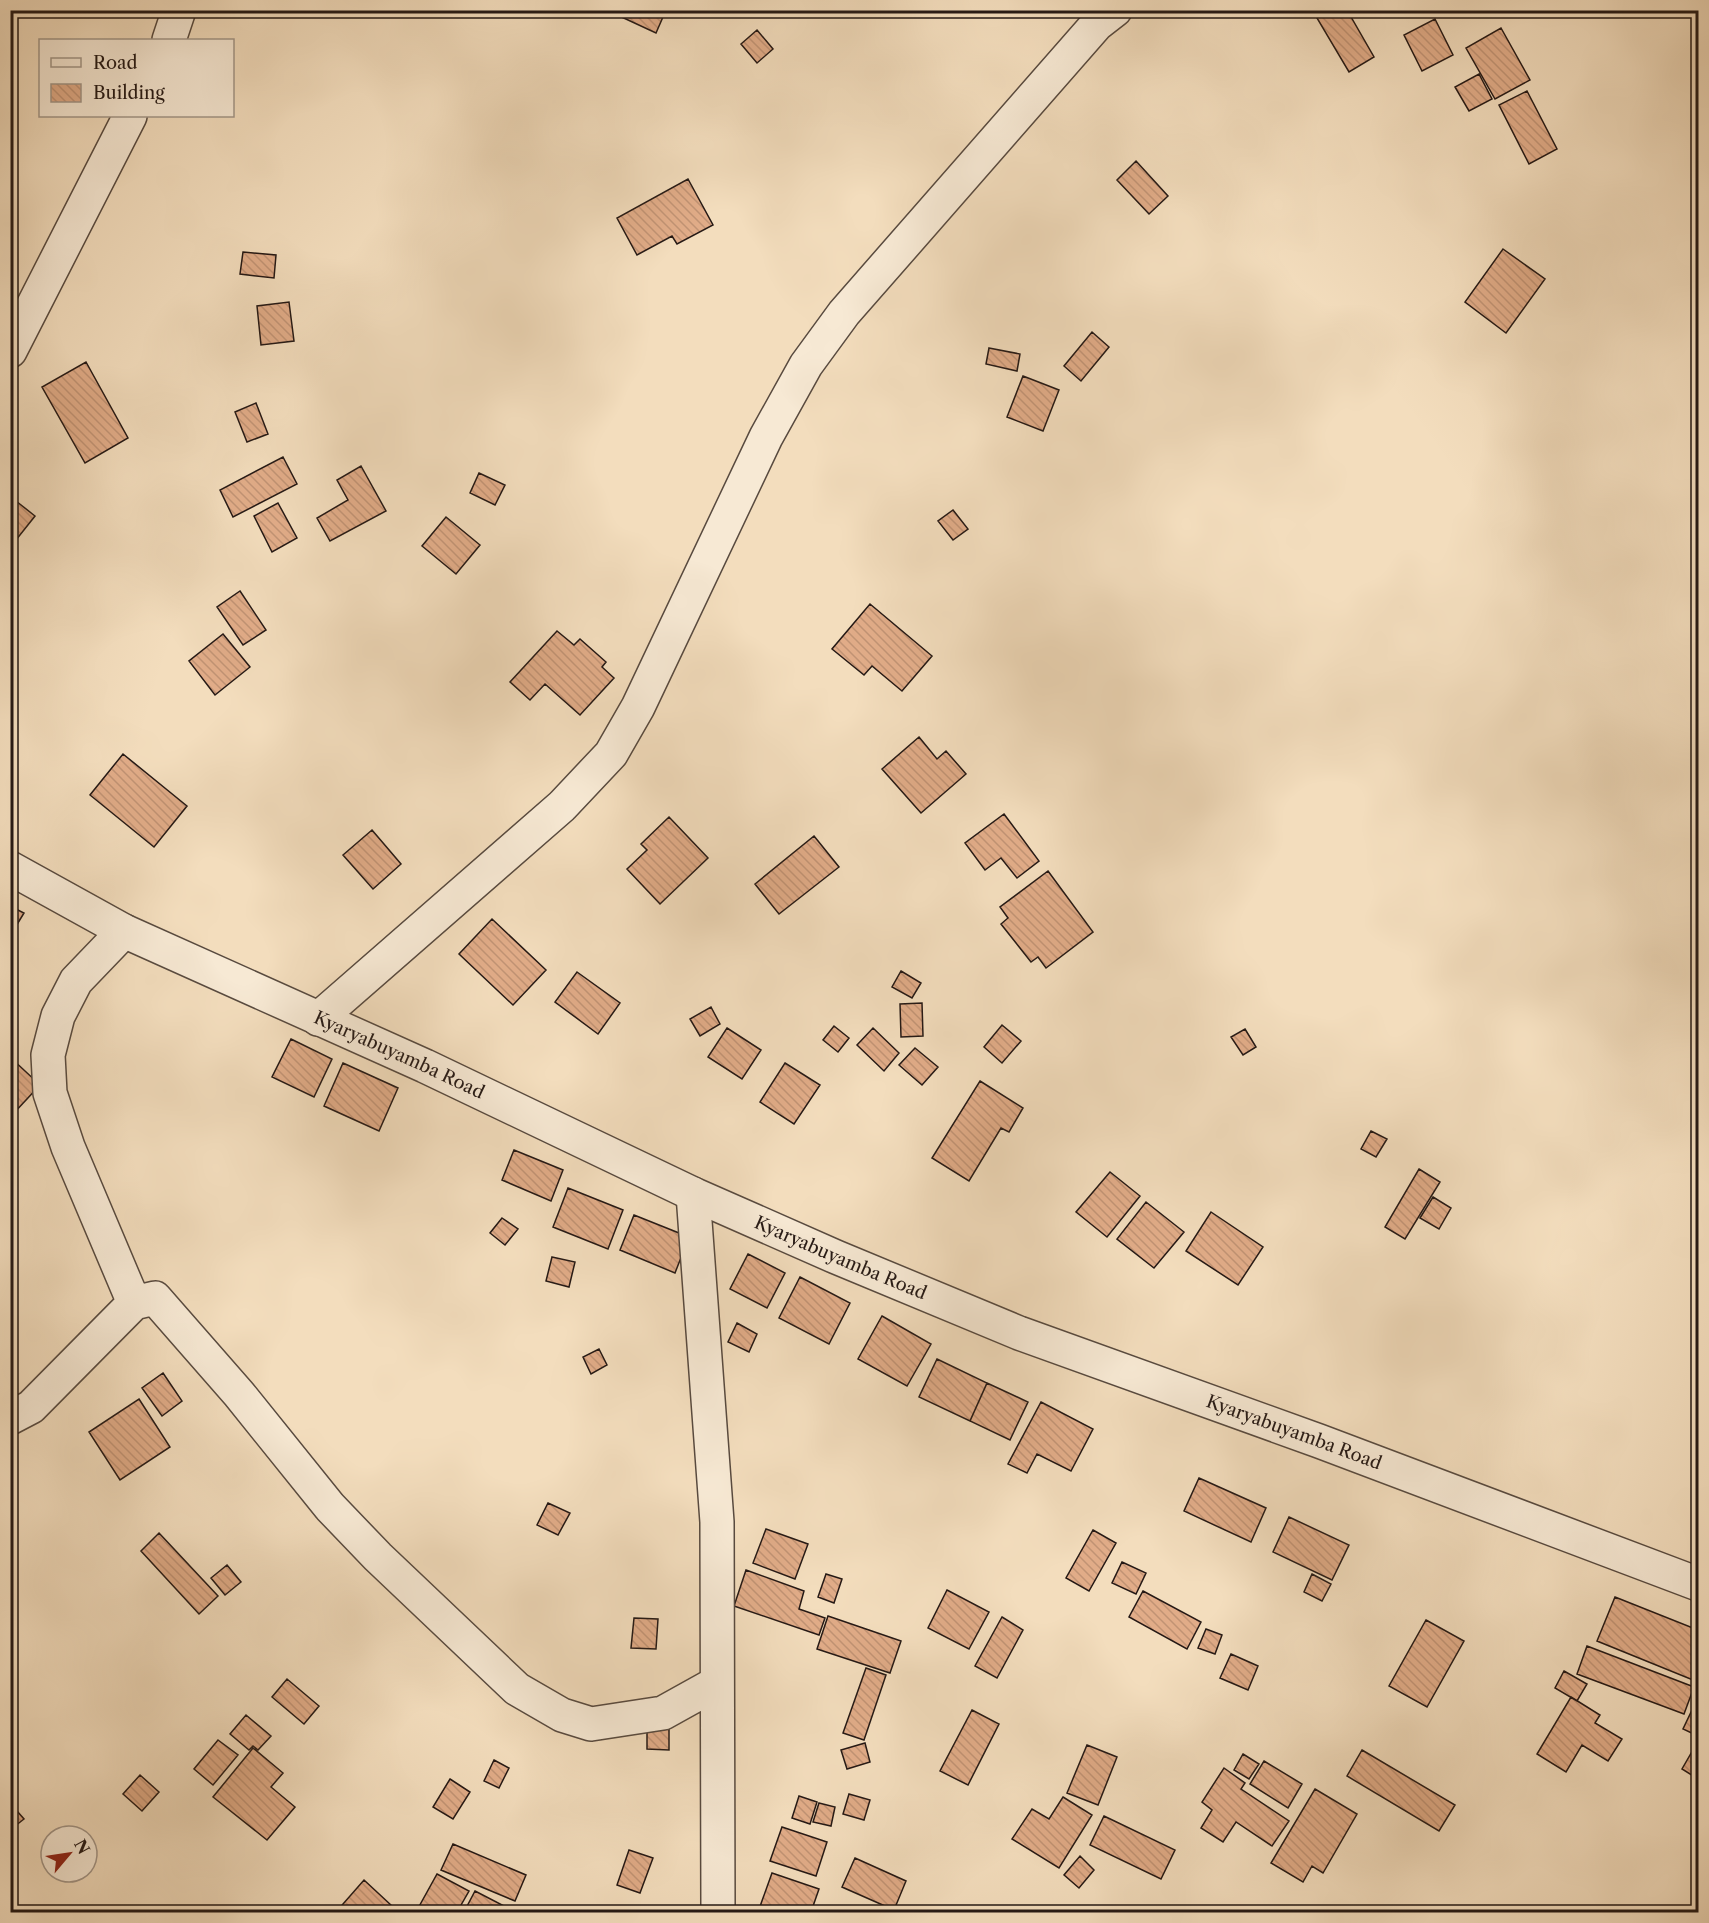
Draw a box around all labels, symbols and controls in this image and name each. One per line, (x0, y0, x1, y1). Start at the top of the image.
legend (39, 39, 234, 117)
text: Road (93, 52, 138, 74)
text: Building (93, 82, 165, 104)
street label: Kyaryabuyamba Road (310, 1007, 488, 1104)
street label: Kyaryabuyamba Road (751, 1211, 930, 1304)
street label: Kyaryabuyamba Road (1203, 1390, 1385, 1475)
north arrow (39, 1824, 99, 1884)
text: N (70, 1836, 94, 1858)

